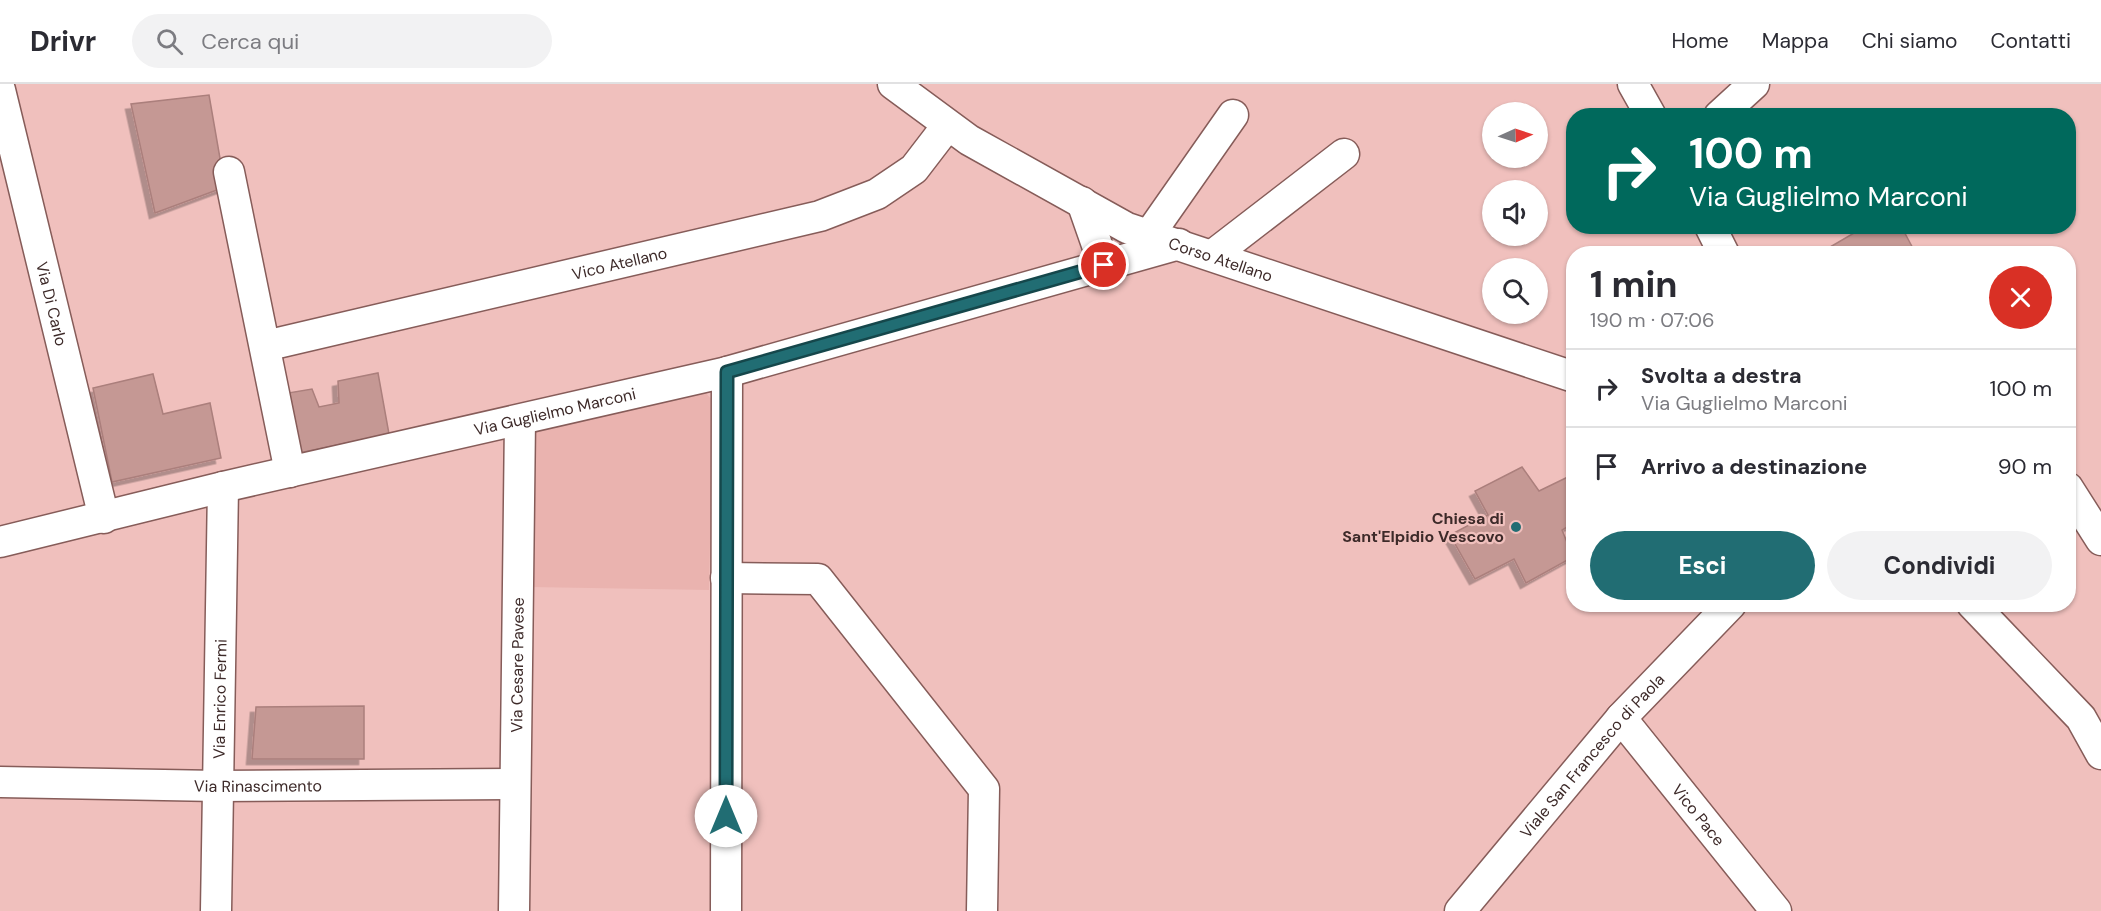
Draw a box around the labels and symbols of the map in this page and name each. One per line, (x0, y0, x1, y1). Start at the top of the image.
north arrow (1482, 102, 1548, 168)
street label: Corso Atellano (1166, 233, 1275, 287)
pin (1078, 239, 1129, 290)
street label: Vico Atellano (570, 242, 669, 285)
street label: Via Di Carlo (31, 260, 72, 348)
street label: Via Guglielmo Marconi (472, 383, 638, 440)
place label: Chiesa di Sant'Elpidio Vescovo (1342, 508, 1504, 547)
marker: Chiesa di Sant'Elpidio Vescovo (1509, 520, 1523, 534)
street label: Via Cesare Pavese (506, 597, 529, 733)
street label: Via Enrico Fermi (209, 639, 231, 759)
street label: Viale San Francesco di Paola (1515, 669, 1669, 842)
street label: Via Rinascimento (194, 775, 322, 797)
street label: Vico Pace (1667, 780, 1729, 850)
position arrow (694, 784, 758, 848)

